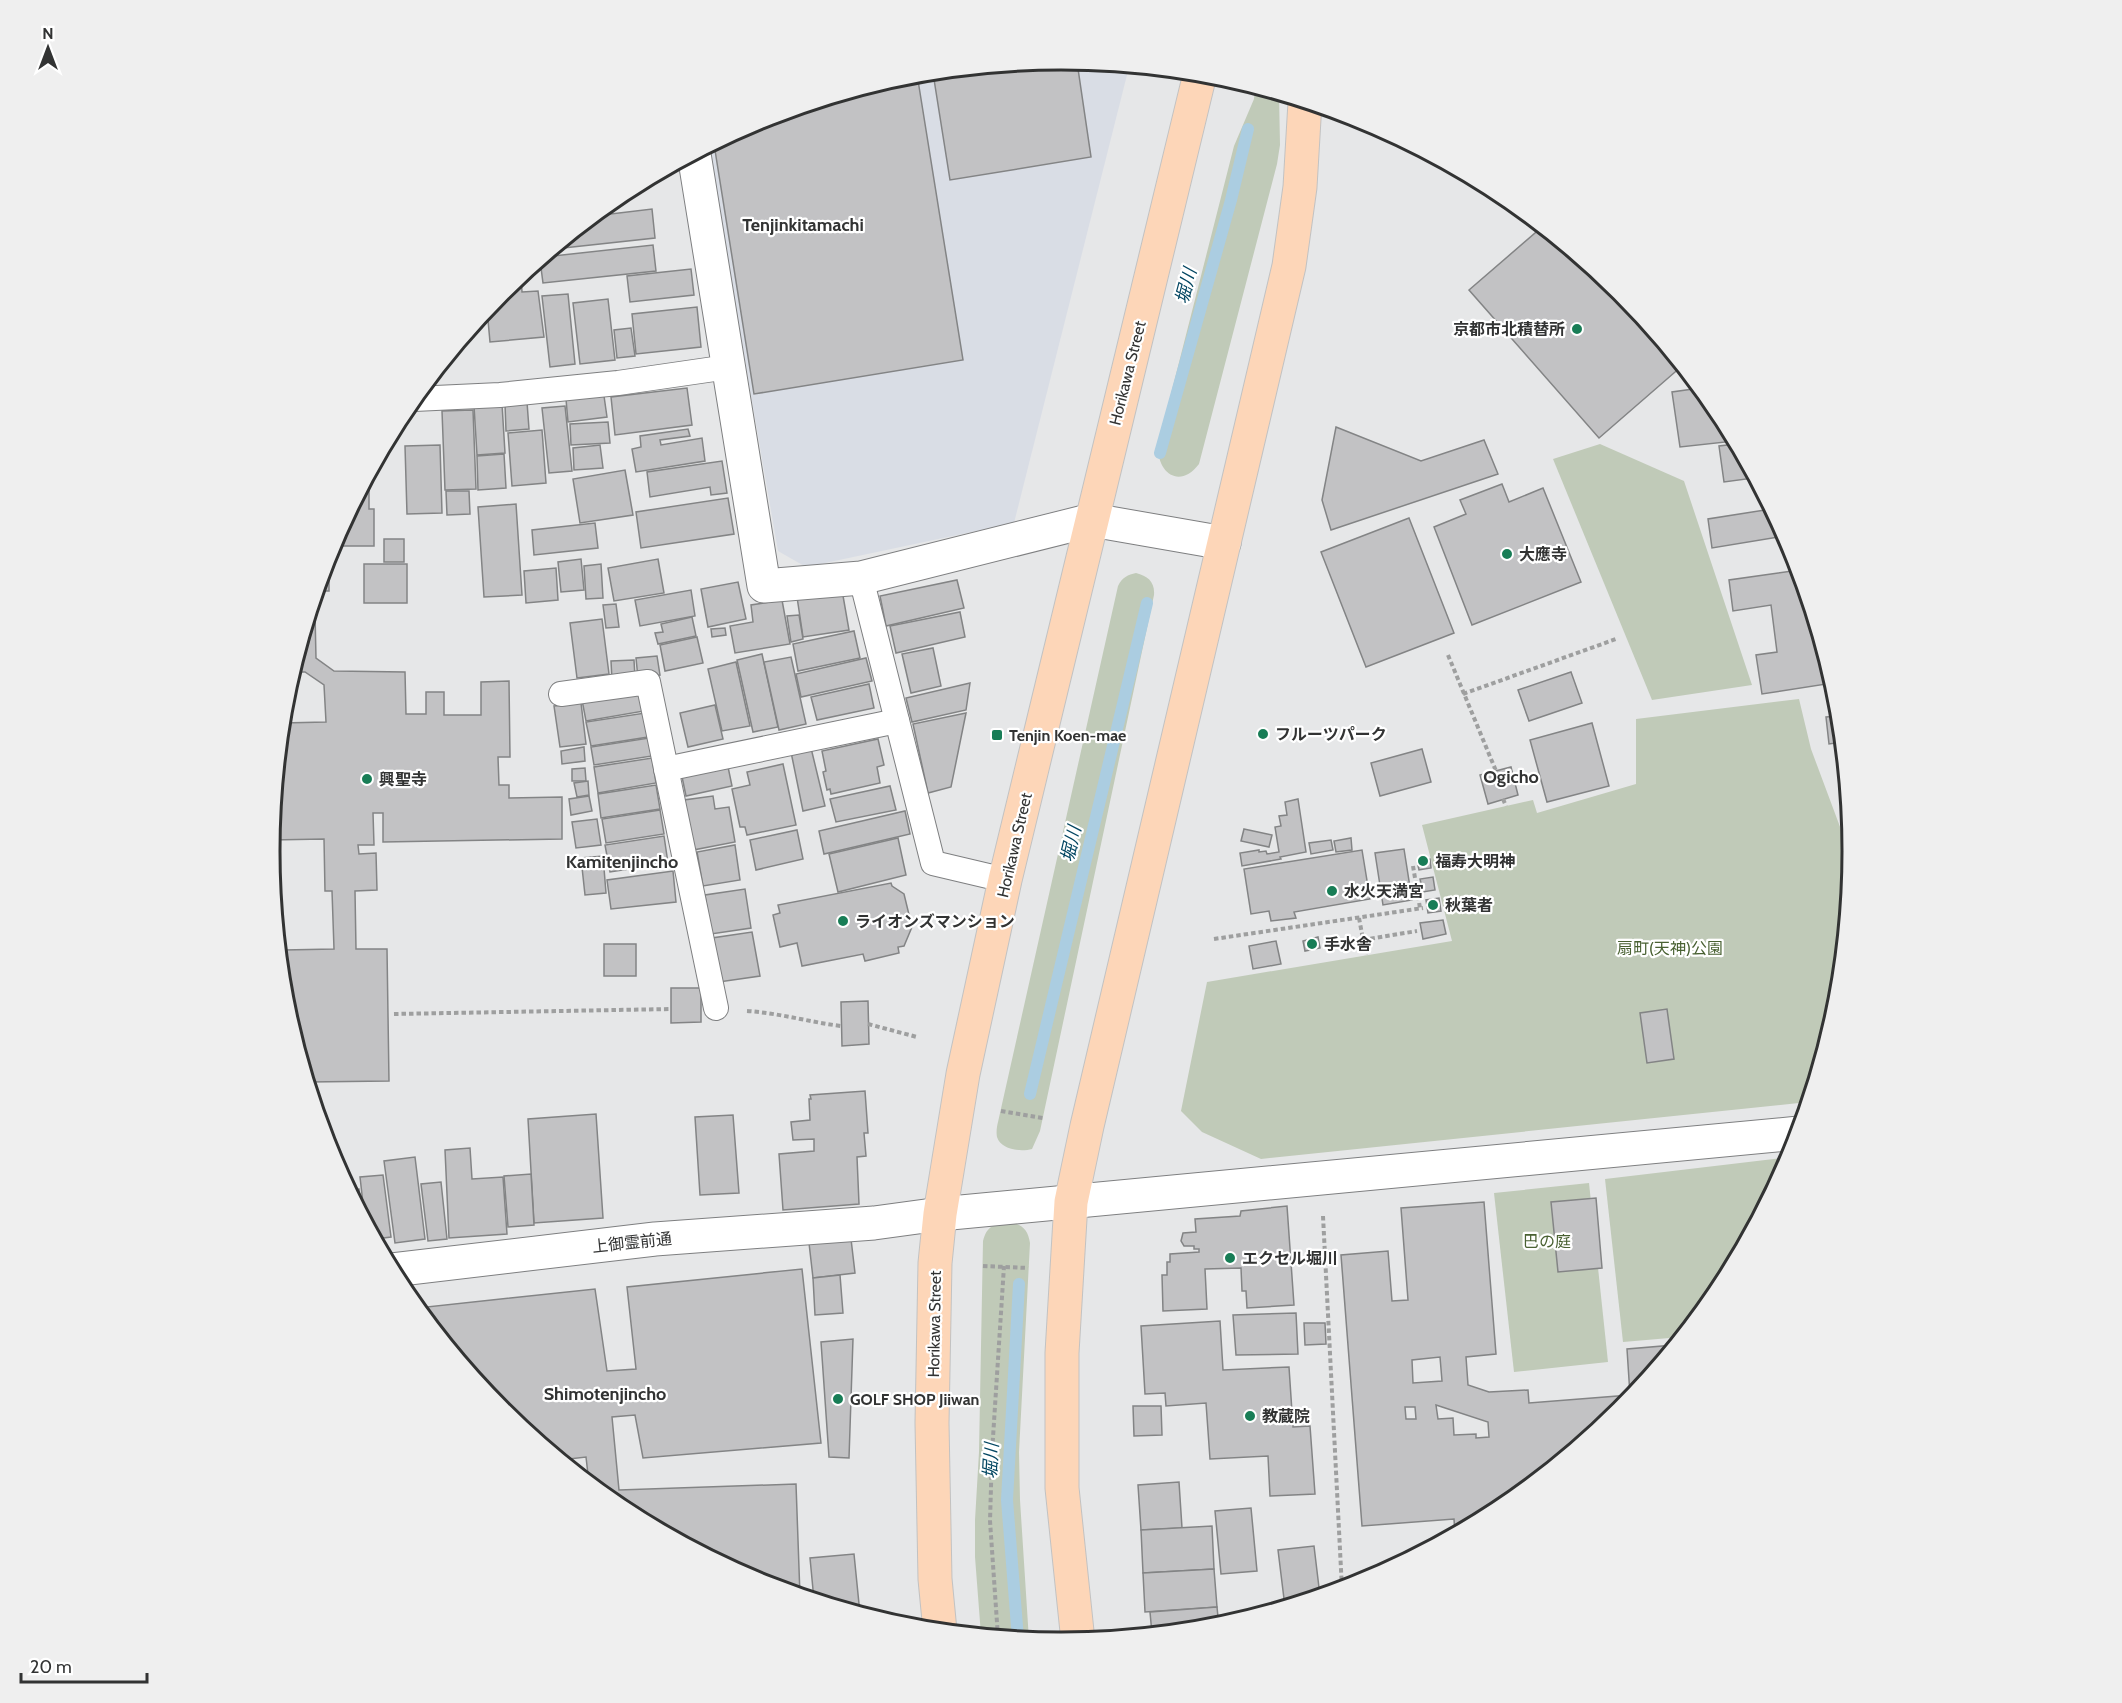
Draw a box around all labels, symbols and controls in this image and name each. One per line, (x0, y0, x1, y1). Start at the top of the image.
north arrow (18, 18, 78, 78)
text: N (42, 24, 54, 43)
district label: Tenjinkitamachi (742, 214, 864, 236)
water label: 堀川 (1171, 264, 1202, 306)
street label: Horikawa Street (1105, 318, 1150, 427)
place label: 京都市北積替所 (1453, 320, 1565, 339)
marker: 京都市北積替所 (1570, 322, 1584, 336)
place label: 大應寺 (1519, 545, 1567, 564)
marker: 大應寺 (1500, 547, 1514, 561)
place label: フルーツパーク (1275, 725, 1387, 744)
place label: Tenjin Koen-mae (1009, 726, 1126, 745)
marker: フルーツパーク (1256, 727, 1270, 741)
marker: Tenjin Koen-mae (990, 728, 1004, 742)
district label: Ogicho (1483, 766, 1539, 788)
place label: 興聖寺 (379, 770, 427, 789)
marker: 興聖寺 (360, 772, 374, 786)
street label: Horikawa Street (993, 790, 1036, 899)
water label: 堀川 (1056, 822, 1086, 864)
district label: Kamitenjincho (566, 851, 678, 873)
place label: 福寿大明神 (1435, 852, 1515, 871)
marker: 福寿大明神 (1416, 854, 1430, 868)
place label: 水火天満宮 (1344, 882, 1424, 901)
marker: 水火天満宮 (1325, 884, 1339, 898)
place label: 秋葉者 (1445, 896, 1493, 915)
marker: 秋葉者 (1426, 898, 1440, 912)
place label: ライオンズマンション (855, 912, 1015, 931)
marker: ライオンズマンション (836, 914, 850, 928)
place label: 手水舎 (1324, 935, 1372, 954)
marker: 手水舎 (1305, 937, 1319, 951)
park label: 扇町(天神)公園 (1617, 939, 1723, 958)
street label: 上御霊前通 (591, 1229, 673, 1256)
park label: 巴の庭 (1523, 1232, 1571, 1251)
place label: エクセル堀川 (1242, 1249, 1338, 1268)
marker: エクセル堀川 (1223, 1251, 1237, 1265)
street label: Horikawa Street (924, 1270, 945, 1378)
district label: Shimotenjincho (544, 1383, 666, 1405)
place label: GOLF SHOP Jiiwan (850, 1390, 979, 1409)
marker: GOLF SHOP Jiiwan (831, 1392, 845, 1406)
place label: 教蔵院 (1262, 1407, 1310, 1426)
marker: 教蔵院 (1243, 1409, 1257, 1423)
water label: 堀川 (979, 1440, 1003, 1480)
scale bar (21, 1646, 147, 1684)
text: 20 m (30, 1656, 72, 1678)

